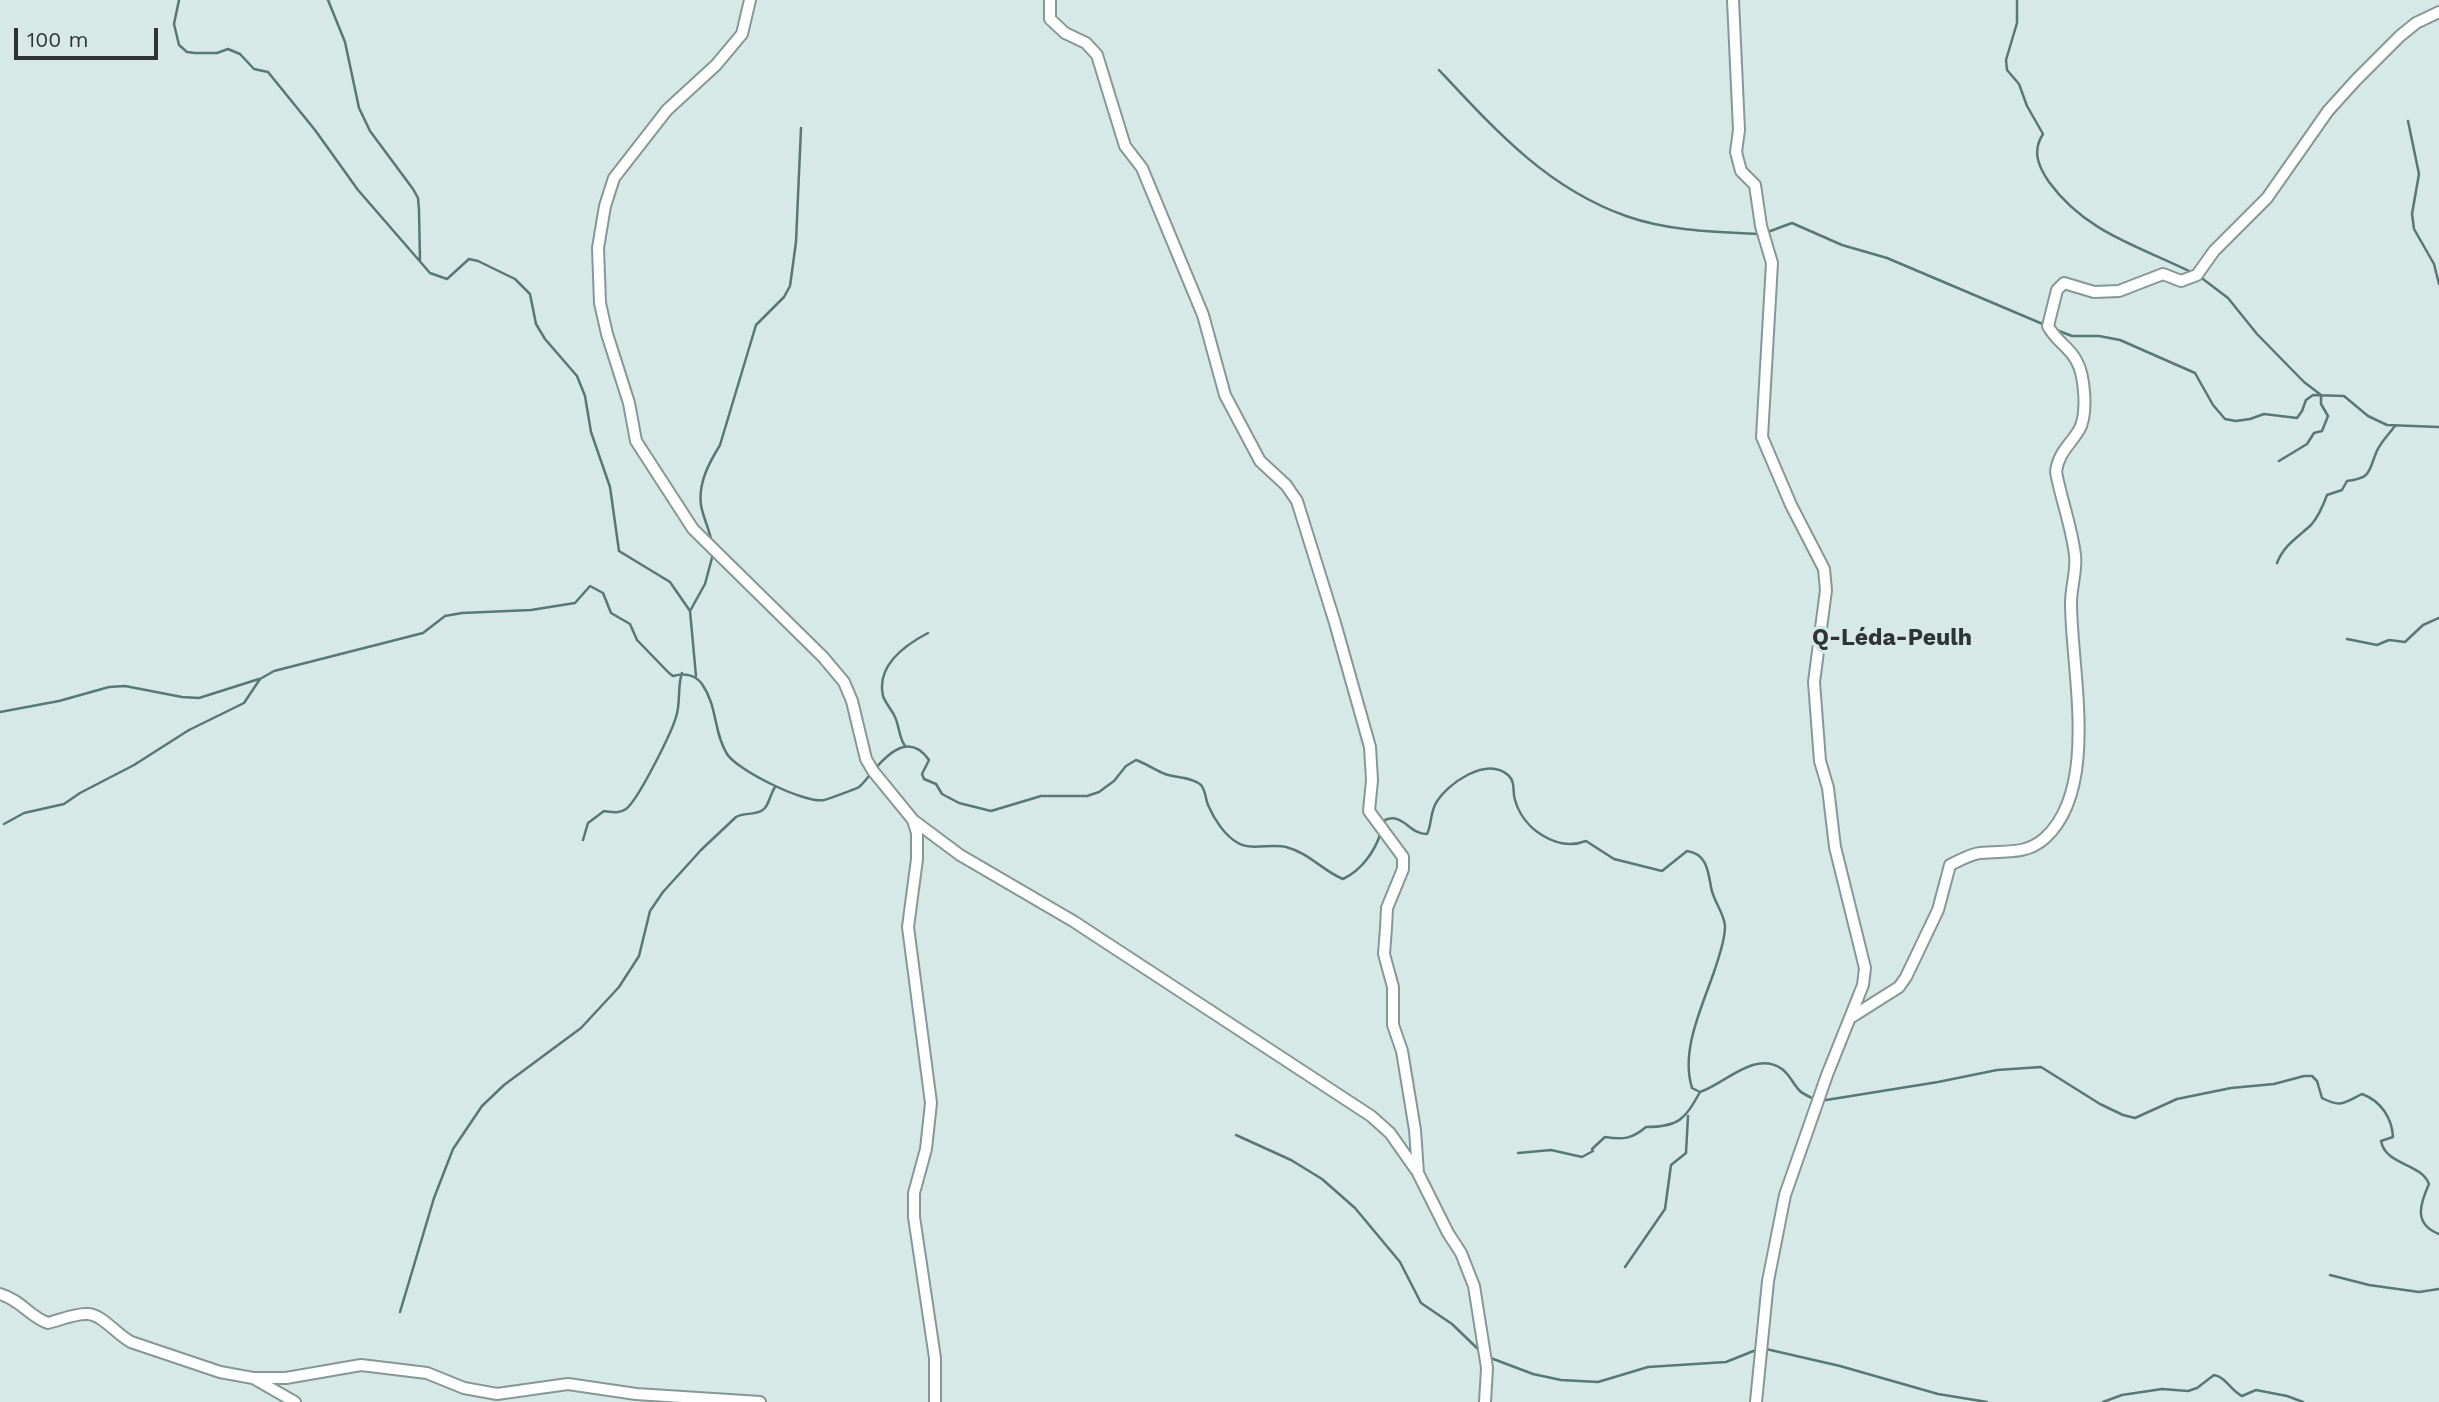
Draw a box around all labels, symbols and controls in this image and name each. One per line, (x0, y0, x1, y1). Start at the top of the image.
scale bar (18, 14, 161, 58)
text: 100 m (27, 27, 89, 52)
district label: Q-Léda-Peulh (1812, 624, 1972, 652)

